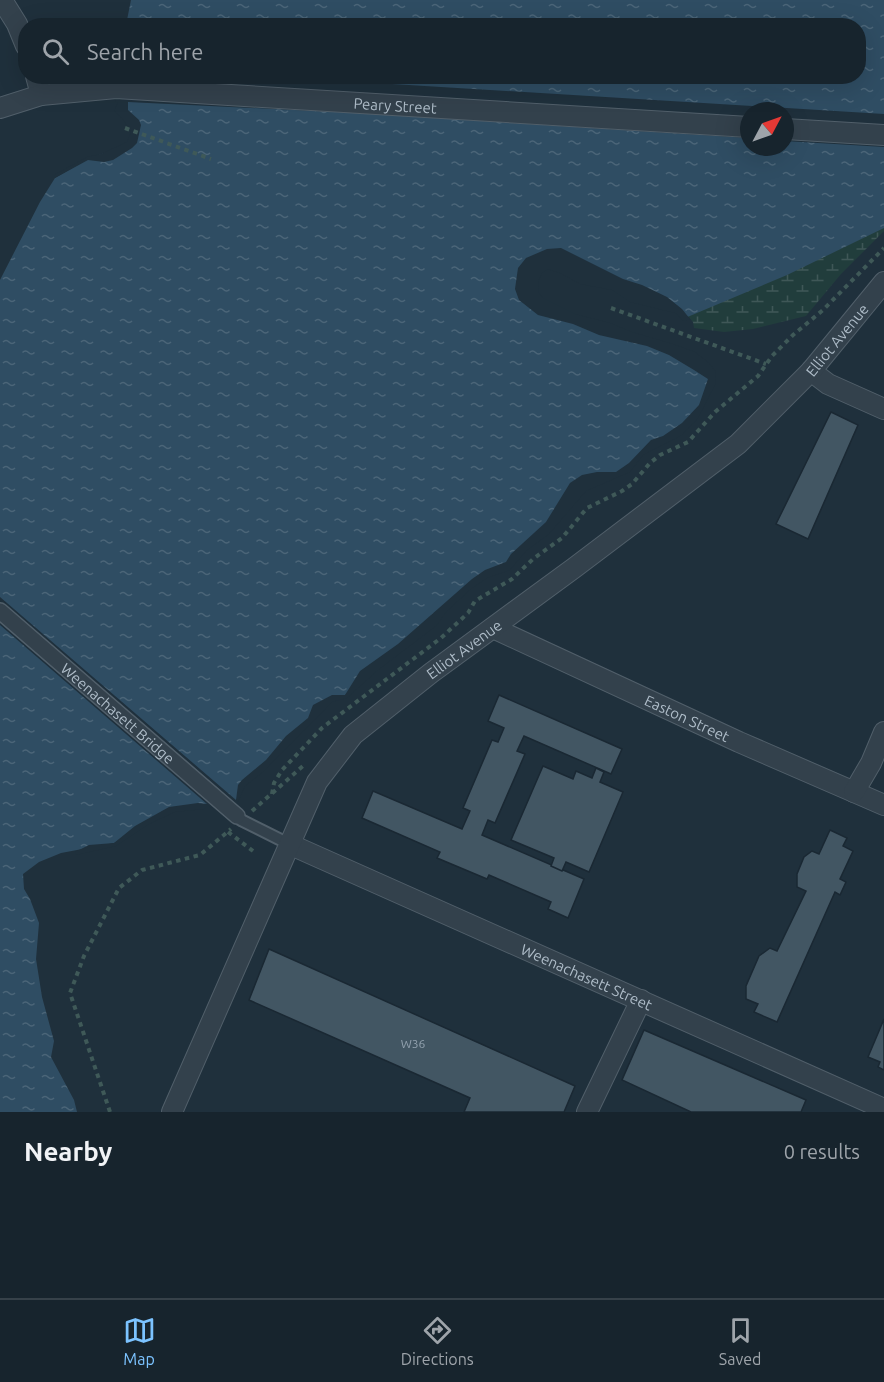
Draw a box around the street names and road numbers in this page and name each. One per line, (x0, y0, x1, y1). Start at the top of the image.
street label: Peary Street (353, 94, 437, 116)
street label: Elliot Avenue (802, 300, 871, 379)
street label: Elliot Avenue (423, 616, 505, 682)
street label: Weenachasett Bridge (58, 659, 178, 767)
street label: Easton Street (642, 691, 732, 745)
street label: Weenachasett Street (519, 940, 655, 1013)

